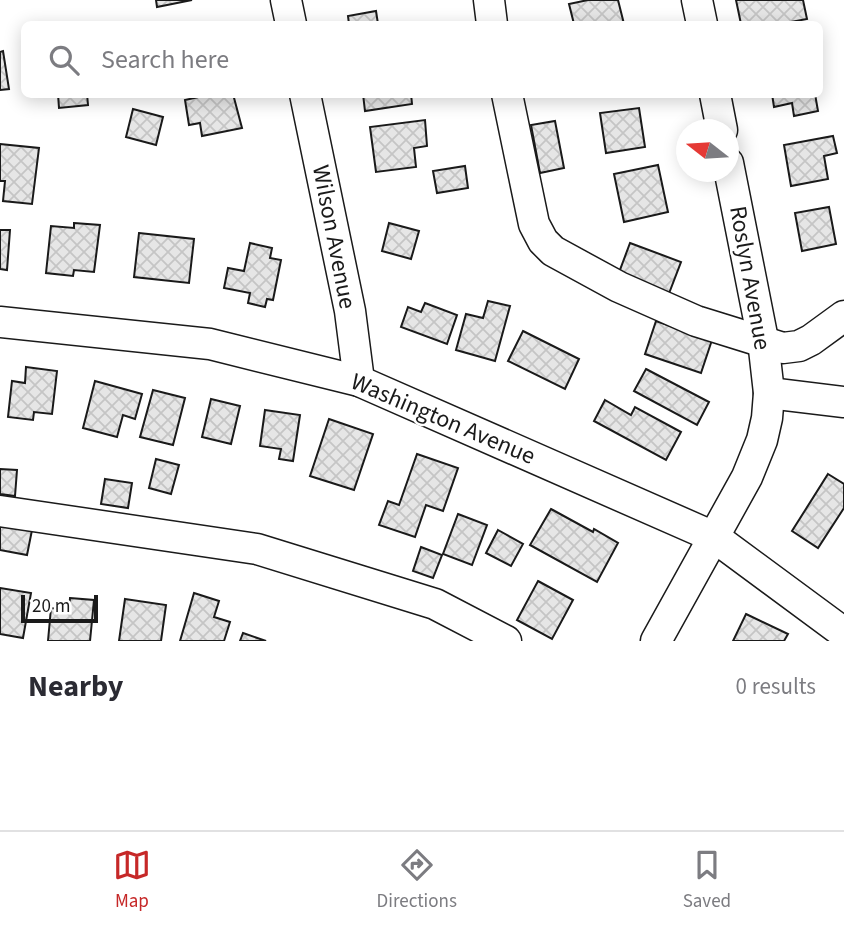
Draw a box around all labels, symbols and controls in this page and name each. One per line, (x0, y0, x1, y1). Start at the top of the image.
search box (21, 21, 823, 98)
icon: search (45, 41, 83, 79)
text: Search here (101, 41, 229, 78)
north arrow (676, 119, 739, 182)
street label: Wilson Avenue (303, 162, 365, 312)
street label: Roslyn Avenue (720, 203, 780, 353)
street label: Washington Avenue (345, 364, 541, 474)
scale bar (21, 592, 98, 624)
text: 20 m (32, 593, 70, 620)
text: Nearby (28, 665, 123, 708)
text: 0 results (736, 670, 816, 703)
tab: Map (113, 846, 151, 915)
tab: Directions (377, 846, 457, 915)
tab: Saved (683, 846, 731, 915)

